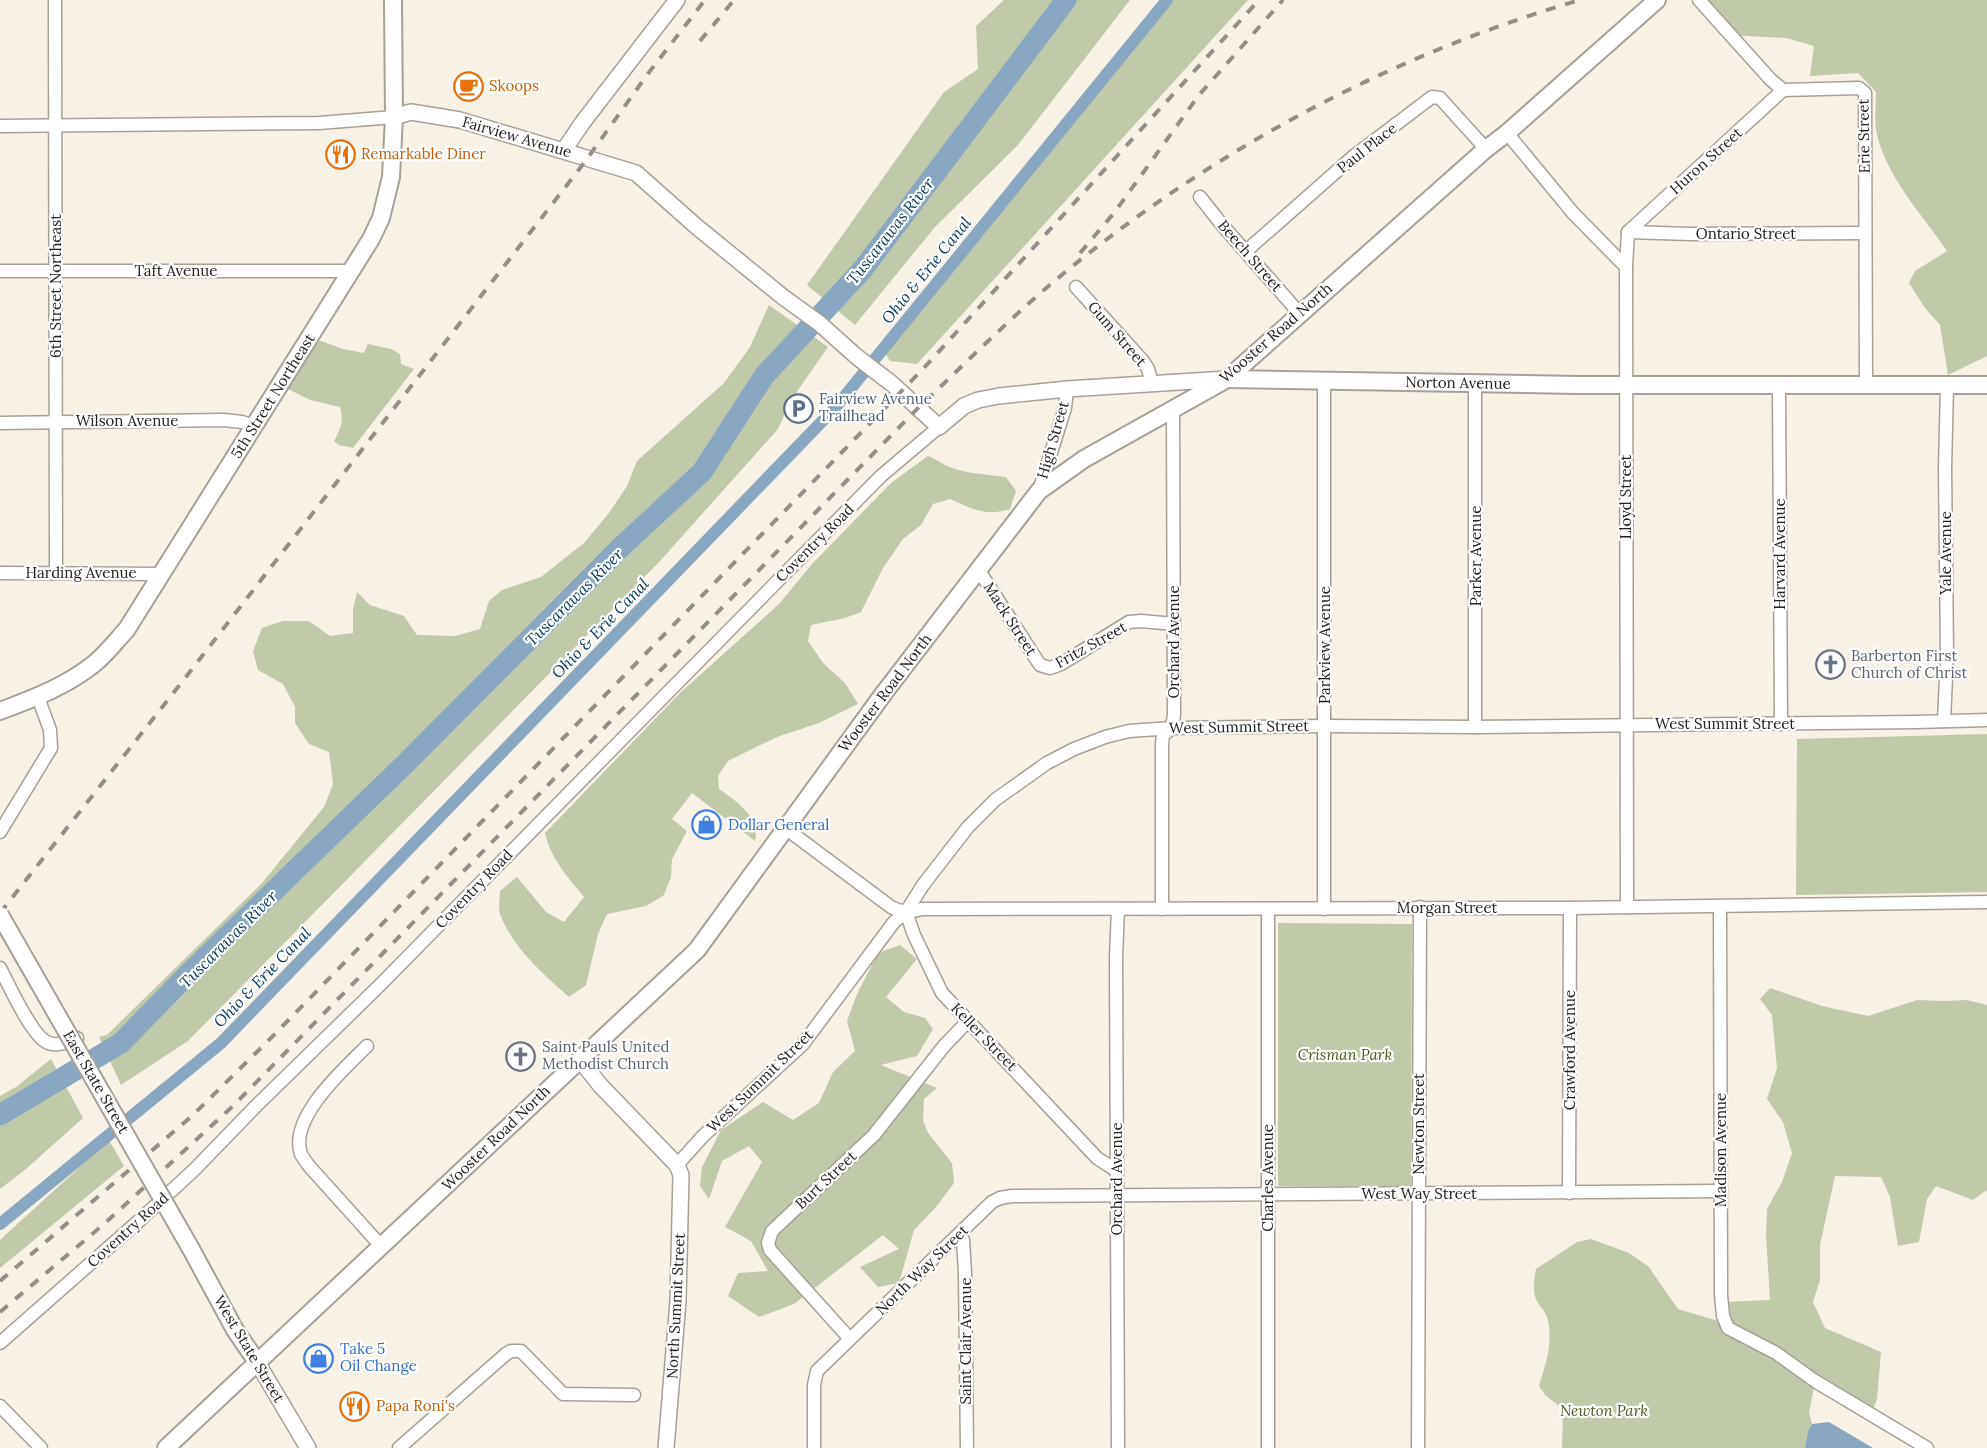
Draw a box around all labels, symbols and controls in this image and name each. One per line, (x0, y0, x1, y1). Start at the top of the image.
cafe icon: Skoops (452, 70, 484, 102)
place label: Skoops (489, 76, 539, 95)
street label: Erie Street (1853, 98, 1874, 173)
street label: Fairview Avenue (460, 112, 574, 161)
street label: Paul Place (1333, 118, 1400, 177)
street label: Huron Street (1665, 123, 1746, 198)
restaurant icon: Remarkable Diner (324, 138, 356, 170)
place label: Remarkable Diner (361, 144, 486, 163)
water label: Tuscarawas River (842, 173, 938, 288)
water label: Ohio & Erie Canal (877, 212, 975, 327)
street label: 6th Street Northeast (46, 214, 65, 358)
street label: Beech Street (1214, 216, 1287, 296)
street label: Ontario Street (1696, 224, 1796, 243)
street label: Taft Avenue (135, 261, 217, 280)
street label: Wooster Road North (1215, 278, 1336, 387)
street label: Gum Street (1084, 297, 1151, 370)
street label: 5th Street Northeast (227, 330, 319, 462)
street label: Norton Avenue (1405, 372, 1511, 393)
place label: Fairview Avenue Trailhead (819, 389, 932, 425)
parking icon: Fairview Avenue Trailhead (782, 392, 814, 424)
street label: High Street (1032, 399, 1073, 481)
street label: Wilson Avenue (76, 411, 178, 430)
street label: Lloyd Street (1616, 455, 1635, 539)
street label: Harvard Avenue (1770, 498, 1789, 610)
street label: Coventry Road (772, 499, 858, 586)
street label: Parker Avenue (1466, 506, 1485, 606)
street label: Yale Avenue (1936, 511, 1955, 596)
water label: Tuscarawas River (521, 544, 627, 650)
street label: Harding Avenue (25, 563, 137, 582)
water label: Ohio & Erie Canal (547, 573, 653, 682)
street label: Mack Street (980, 578, 1041, 659)
street label: Orchard Avenue (1164, 585, 1183, 699)
street label: Parkview Avenue (1315, 586, 1334, 704)
street label: Fritz Street (1052, 617, 1130, 672)
street label: Wooster Road North (834, 630, 935, 756)
place label: Barberton First Church of Christ (1851, 646, 1968, 682)
church icon: Barberton First Church of Christ (1814, 649, 1846, 681)
street label: West Summit Street (1655, 714, 1795, 733)
street label: West Summit Street (1169, 716, 1309, 737)
shop icon: Dollar General (691, 809, 723, 841)
place label: Dollar General (728, 815, 829, 834)
street label: Coventry Road (431, 845, 516, 932)
water label: Tuscarawas River (175, 886, 281, 992)
street label: Morgan Street (1397, 898, 1497, 917)
water label: Ohio & Erie Canal (209, 922, 315, 1031)
street label: Crawford Avenue (1560, 990, 1579, 1110)
street label: Keller Street (947, 999, 1022, 1075)
street label: West Summit Street (703, 1025, 817, 1136)
street label: East State Street (59, 1027, 134, 1137)
place label: Saint Pauls United Methodist Church (542, 1037, 669, 1073)
church icon: Saint Pauls United Methodist Church (505, 1040, 537, 1072)
park label: Crisman Park (1298, 1045, 1392, 1064)
street label: Newton Street (1409, 1073, 1428, 1175)
street label: Wooster Road North (437, 1081, 554, 1194)
street label: Madison Avenue (1711, 1093, 1730, 1207)
street label: Orchard Avenue (1107, 1122, 1126, 1236)
street label: Charles Avenue (1258, 1124, 1277, 1232)
street label: Burt Street (791, 1146, 860, 1213)
street label: West Way Street (1361, 1184, 1477, 1203)
street label: Coventry Road (83, 1188, 172, 1271)
street label: North Way Street (871, 1220, 972, 1319)
street label: North Summit Street (662, 1232, 689, 1380)
street label: Saint Clair Avenue (956, 1277, 975, 1405)
street label: West State Street (210, 1292, 289, 1406)
place label: Take 5 Oil Change (340, 1339, 417, 1375)
shop icon: Take 5 Oil Change (303, 1342, 335, 1374)
restaurant icon: Papa Roni's (339, 1390, 371, 1422)
place label: Papa Roni's (376, 1396, 455, 1415)
park label: Newton Park (1560, 1401, 1648, 1420)

